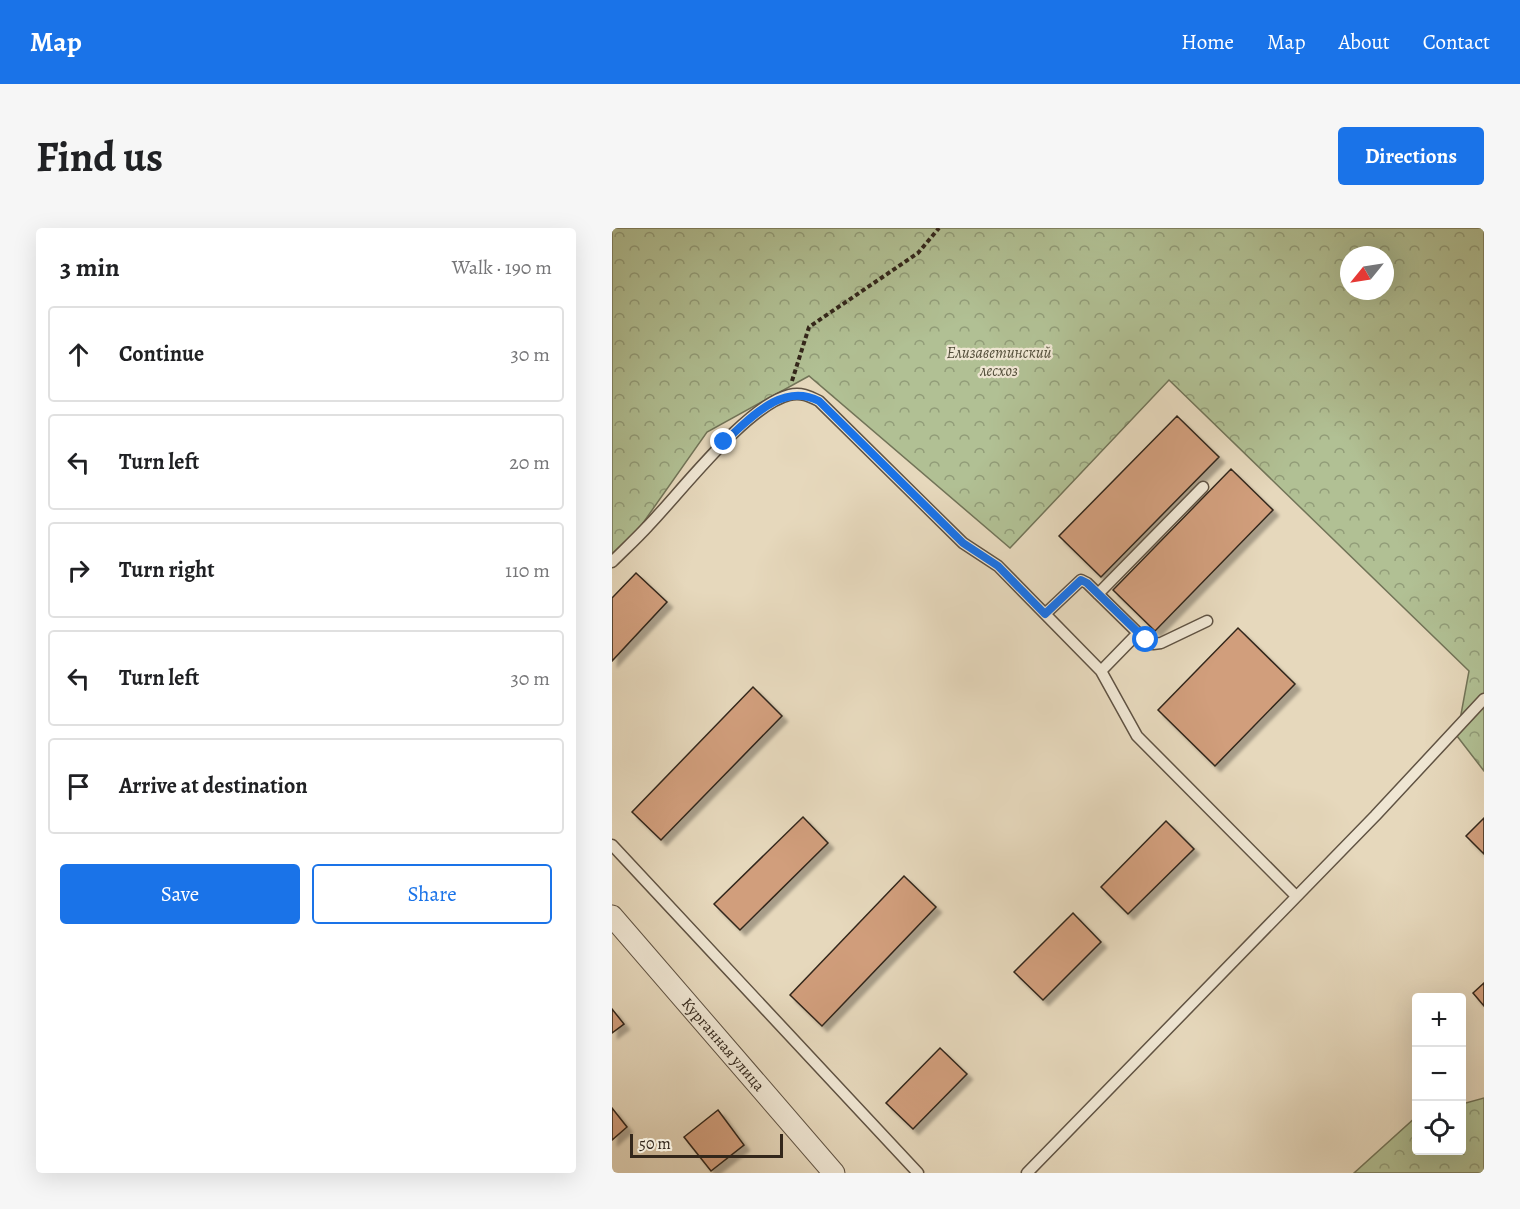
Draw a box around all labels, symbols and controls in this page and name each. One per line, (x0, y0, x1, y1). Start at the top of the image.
text: Map (30, 23, 82, 61)
text: Home (1181, 28, 1234, 56)
text: Map (1267, 28, 1305, 56)
text: About (1338, 28, 1390, 56)
text: Contact (1423, 28, 1490, 56)
button: Directions (1338, 127, 1484, 185)
text: Find us (36, 128, 163, 185)
north arrow (1340, 246, 1394, 300)
text: 3 min (60, 250, 120, 285)
text: Walk · 190 m (452, 254, 552, 281)
icon: ahead (62, 338, 95, 371)
text: Continue (119, 339, 204, 369)
text: 30 m (510, 341, 550, 368)
park label: Елизаветинский лесхоз (946, 342, 1052, 382)
route end (710, 428, 736, 454)
icon: left (62, 446, 95, 479)
text: Turn left (119, 447, 199, 477)
text: 20 m (509, 449, 550, 476)
icon: right (62, 554, 95, 587)
text: Turn right (119, 555, 215, 585)
text: 110 m (505, 557, 550, 584)
route start (1132, 626, 1158, 652)
icon: left (62, 662, 95, 695)
text: Turn left (119, 663, 199, 693)
text: 30 m (510, 665, 550, 692)
icon: arrive (62, 770, 95, 803)
text: Arrive at destination (119, 771, 308, 801)
button: Save (60, 864, 300, 924)
button: Share (312, 864, 552, 924)
street label: Курганная улица (676, 993, 770, 1097)
map controls (1412, 993, 1466, 1155)
button: + (1412, 993, 1466, 1047)
button: − (1412, 1047, 1466, 1101)
button: locate (1412, 1101, 1466, 1155)
scale bar (630, 1131, 783, 1158)
text: 50 m (639, 1133, 671, 1155)

